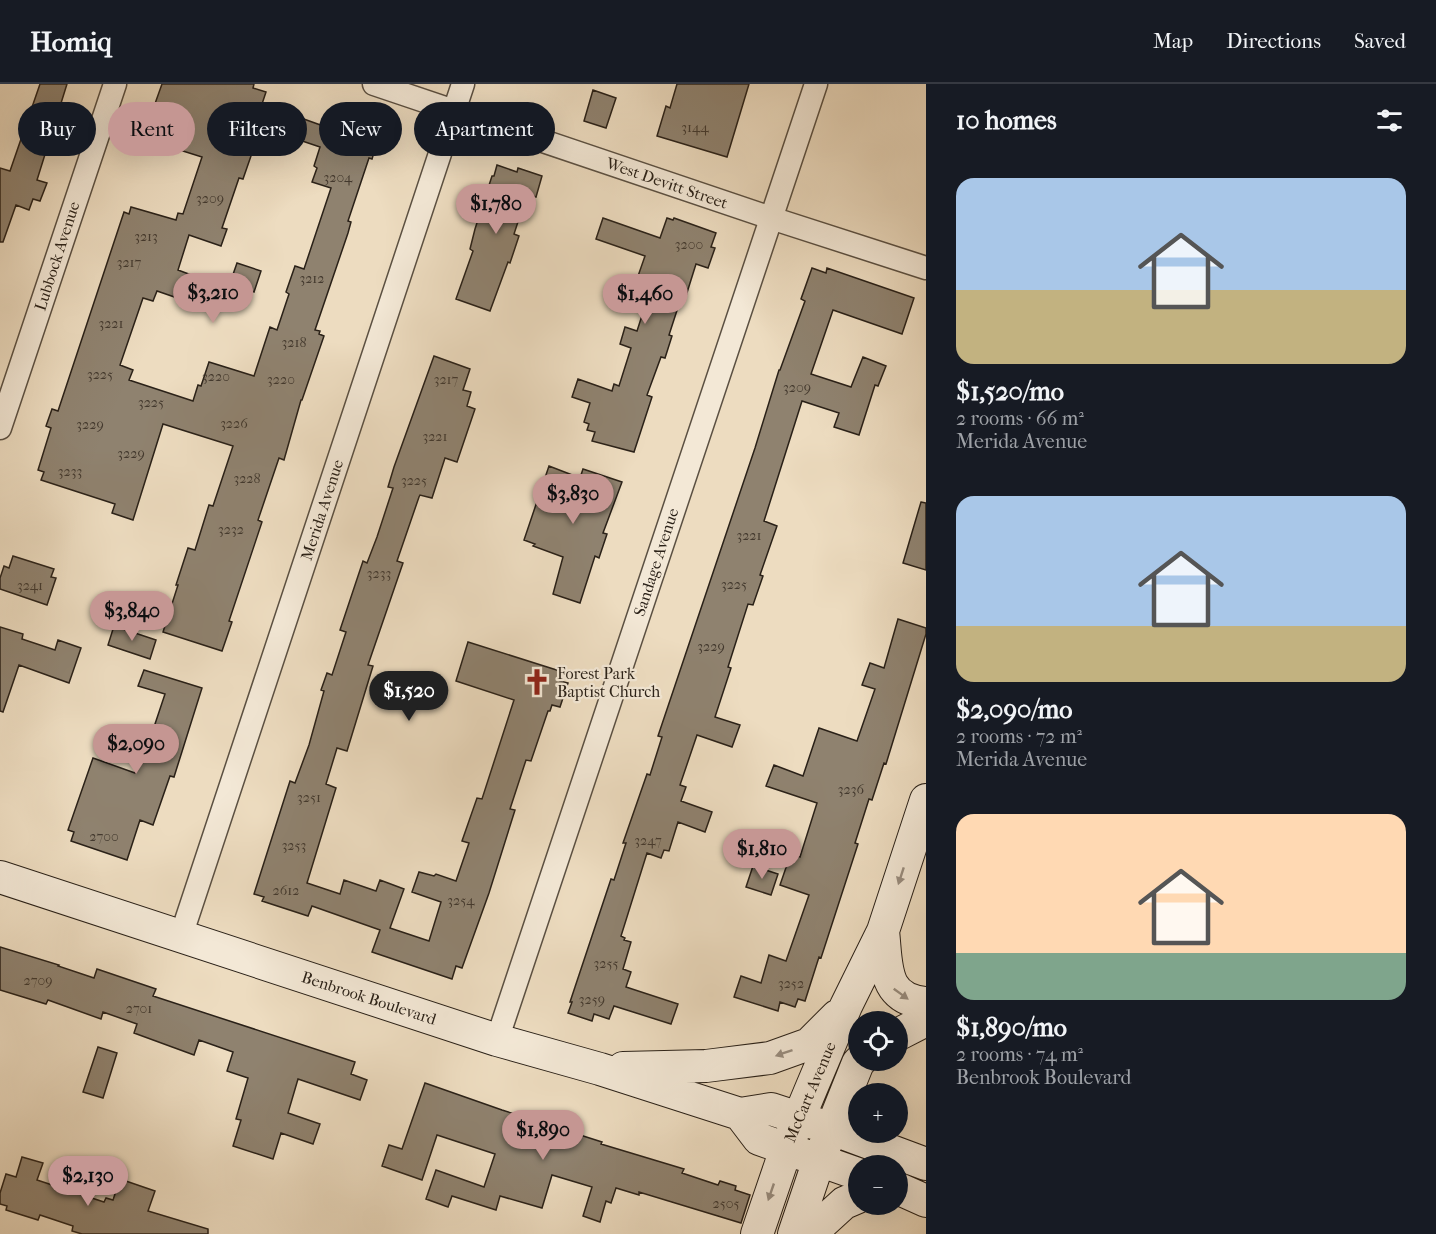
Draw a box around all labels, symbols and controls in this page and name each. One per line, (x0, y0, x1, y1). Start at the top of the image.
text: Homiq (30, 25, 112, 58)
text: Map (1153, 29, 1193, 53)
text: Directions (1226, 29, 1321, 53)
text: Saved (1354, 29, 1406, 53)
chip: Buy (18, 102, 96, 156)
chip: Rent (108, 102, 195, 156)
chip: Filters (207, 102, 307, 156)
chip: New (319, 102, 402, 156)
chip: Apartment (414, 102, 555, 156)
icon: filters (1373, 104, 1406, 137)
text: 10 homes (956, 105, 1057, 136)
house number: 3144 (681, 119, 709, 136)
street label: West Devitt Street (603, 153, 731, 213)
house number: 3204 (324, 169, 353, 186)
pin: $1,780 (447, 184, 545, 235)
house number: 3209 (196, 190, 224, 207)
text: $1,780 (470, 192, 522, 215)
street label: Lubbock Avenue (30, 199, 84, 313)
icon: home (1127, 217, 1235, 325)
house number: 3213 (134, 228, 158, 245)
house number: 3200 (675, 236, 703, 253)
house number: 3217 (117, 254, 142, 271)
house number: 3212 (299, 270, 325, 287)
pin: $3,210 (164, 273, 262, 324)
pin: $1,460 (596, 274, 694, 325)
text: $3,210 (187, 281, 239, 304)
text: $1,460 (617, 282, 673, 305)
house number: 3221 (98, 315, 124, 332)
house number: 3218 (282, 334, 306, 351)
house number: 3225 (87, 366, 113, 383)
house number: 3220 (202, 368, 230, 385)
house number: 3220 (267, 371, 295, 388)
house number: 3217 (434, 371, 459, 388)
text: $1,520/mo (956, 376, 1064, 407)
house number: 3209 (783, 379, 811, 396)
house number: 3225 (138, 394, 164, 411)
text: 2 rooms · 66 m² (956, 407, 1084, 430)
house number: 3226 (220, 415, 248, 432)
house number: 3229 (76, 416, 104, 433)
house number: 3221 (422, 428, 448, 445)
text: Merida Avenue (956, 430, 1087, 453)
house number: 3229 (117, 445, 145, 462)
street label: Merida Avenue (297, 457, 347, 563)
house number: 3233 (58, 463, 82, 480)
house number: 3228 (233, 470, 261, 487)
house number: 3225 (401, 472, 427, 489)
pin: $3,830 (524, 474, 622, 525)
text: $3,830 (547, 482, 599, 505)
street label: Sandage Avenue (630, 505, 682, 618)
house number: 3232 (218, 521, 244, 538)
house number: 3221 (736, 527, 762, 544)
icon: home (1127, 535, 1235, 643)
house number: 3233 (367, 565, 391, 582)
house number: 3225 (721, 576, 747, 593)
house number: 3241 (17, 577, 43, 594)
pin: $3,840 (83, 591, 181, 642)
text: $3,840 (104, 599, 160, 622)
house number: 3229 (697, 638, 725, 655)
place label: Forest Park Baptist Church (557, 664, 660, 701)
church icon: Forest Park Baptist Church (522, 667, 552, 697)
pin: $1,520 (360, 671, 458, 722)
text: $1,520 (383, 679, 435, 702)
text: $2,090/mo (956, 694, 1072, 725)
pin: $2,090 (87, 724, 185, 775)
text: 2 rooms · 72 m² (956, 725, 1082, 748)
text: $2,090 (107, 732, 165, 755)
text: Merida Avenue (956, 748, 1087, 771)
house number: 3236 (838, 781, 865, 798)
house number: 3251 (297, 789, 321, 806)
house number: 2700 (89, 828, 119, 845)
pin: $1,810 (713, 829, 811, 880)
house number: 3247 (634, 832, 662, 849)
house number: 3253 (282, 837, 306, 854)
text: $1,810 (737, 837, 787, 860)
icon: home (1127, 853, 1235, 961)
one-way arrow (896, 867, 905, 885)
house number: 2612 (273, 882, 299, 899)
house number: 3254 (447, 892, 475, 909)
house number: 3255 (594, 955, 618, 972)
street label: Benbrook Boulevard (299, 967, 439, 1029)
house number: 2709 (24, 972, 52, 989)
house number: 3252 (778, 975, 804, 992)
one-way arrow (893, 988, 909, 1000)
house number: 3259 (579, 991, 605, 1008)
house number: 2701 (126, 1000, 152, 1017)
map controls (848, 1011, 908, 1215)
button: locate (848, 1011, 908, 1071)
text: $1,890/mo (956, 1012, 1067, 1043)
street label: McCart Avenue (780, 1039, 840, 1145)
text: 2 rooms · 74 m² (956, 1043, 1083, 1066)
one-way arrow (775, 1049, 793, 1058)
text: Benbrook Boulevard (956, 1066, 1131, 1089)
button: + (848, 1083, 908, 1143)
pin: $1,890 (494, 1110, 592, 1161)
text: $1,890 (516, 1118, 570, 1141)
button: − (848, 1155, 908, 1215)
pin: $2,130 (39, 1156, 137, 1207)
text: $2,130 (62, 1164, 114, 1187)
one-way arrow (766, 1183, 776, 1201)
house number: 2505 (713, 1195, 739, 1212)

